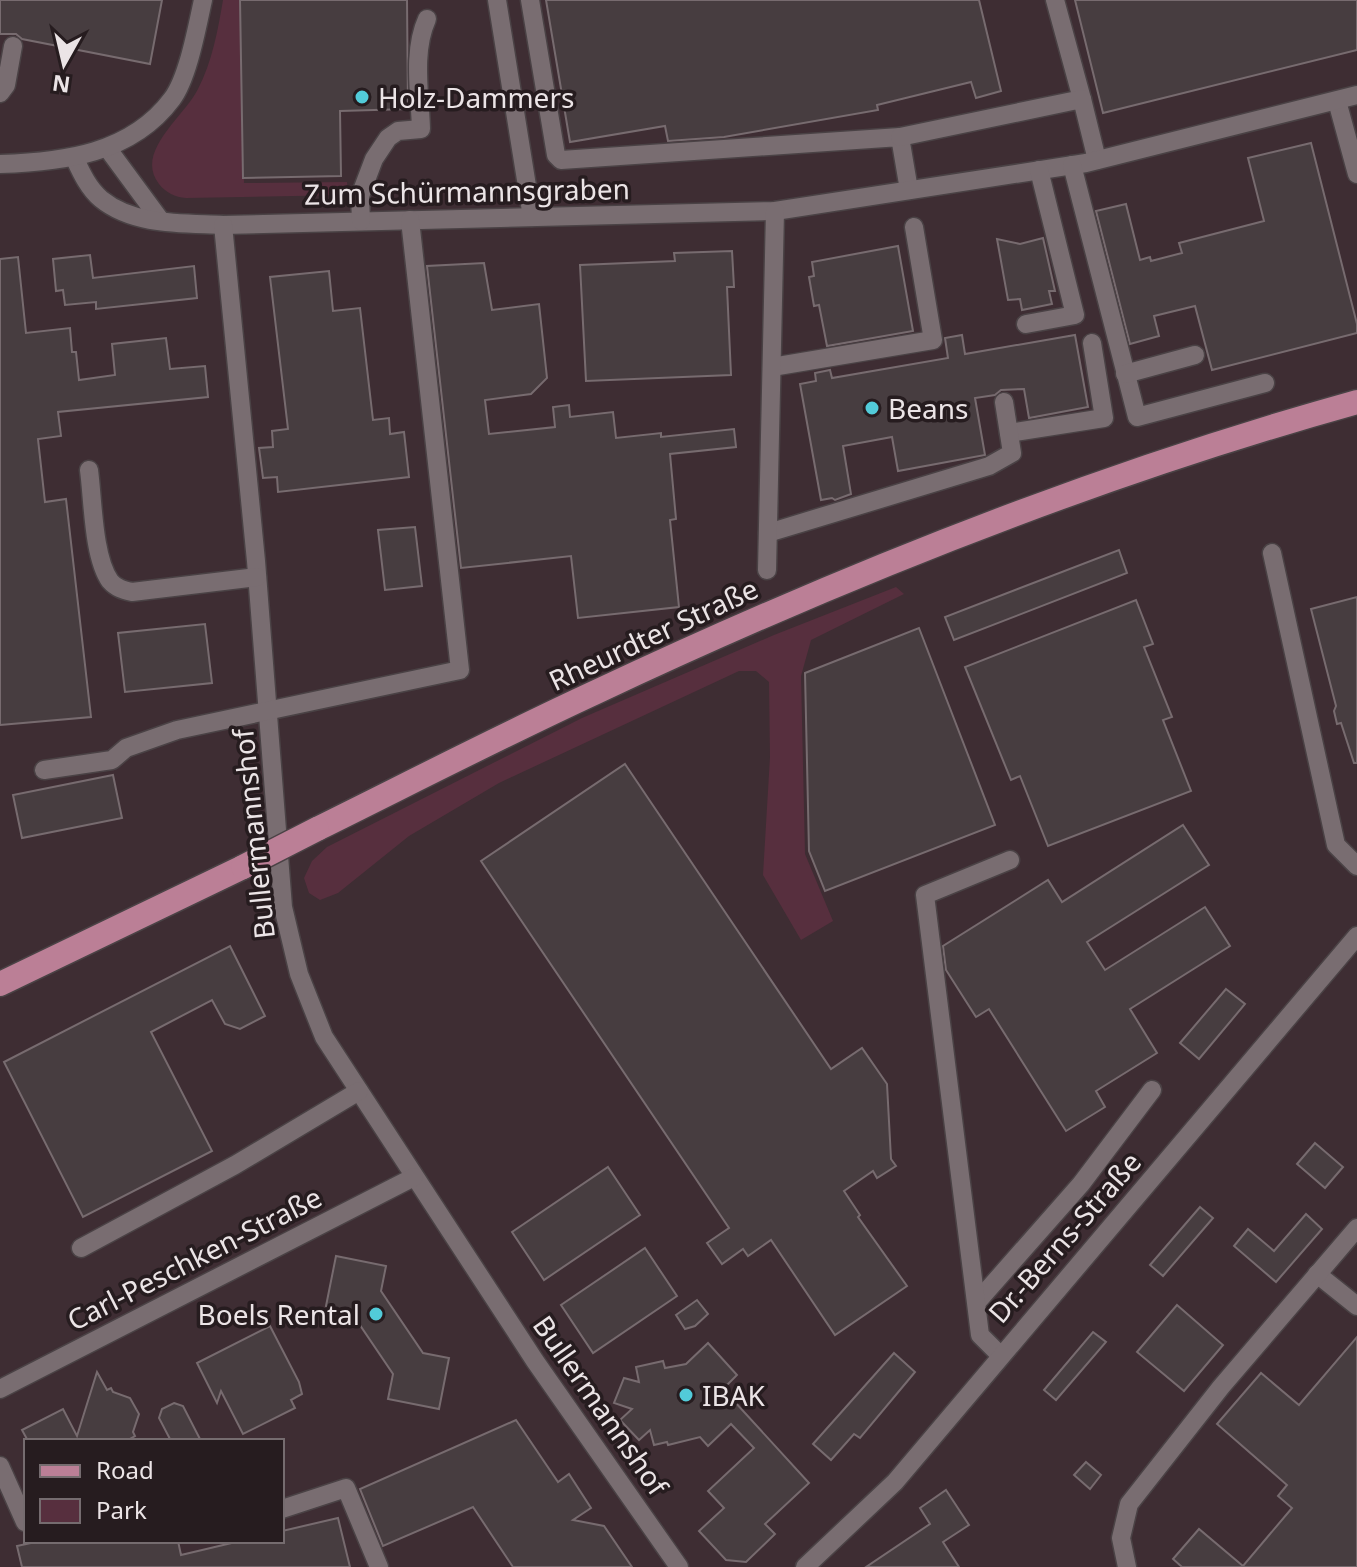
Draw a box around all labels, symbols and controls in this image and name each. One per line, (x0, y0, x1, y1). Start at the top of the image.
north arrow (24, 24, 104, 104)
text: N (50, 69, 72, 101)
place label: Holz-Dammers (378, 78, 574, 116)
marker: Holz-Dammers (353, 88, 371, 106)
street label: Zum Schürmannsgraben (304, 169, 630, 213)
place label: Beans (888, 389, 968, 427)
marker: Beans (863, 399, 881, 417)
street label: Rheurdter Straße (542, 569, 764, 699)
street label: Bullermannshof (223, 726, 283, 941)
street label: Dr.-Berns-Straße (979, 1143, 1149, 1331)
street label: Carl-Peschken-Straße (60, 1177, 328, 1339)
place label: Boels Rental (198, 1295, 360, 1333)
marker: Boels Rental (367, 1305, 385, 1323)
street label: Bullermannshof (525, 1308, 678, 1503)
place label: IBAK (702, 1376, 766, 1414)
marker: IBAK (677, 1386, 695, 1404)
legend (24, 1439, 284, 1543)
text: Road (96, 1453, 154, 1486)
text: Park (96, 1493, 147, 1526)

